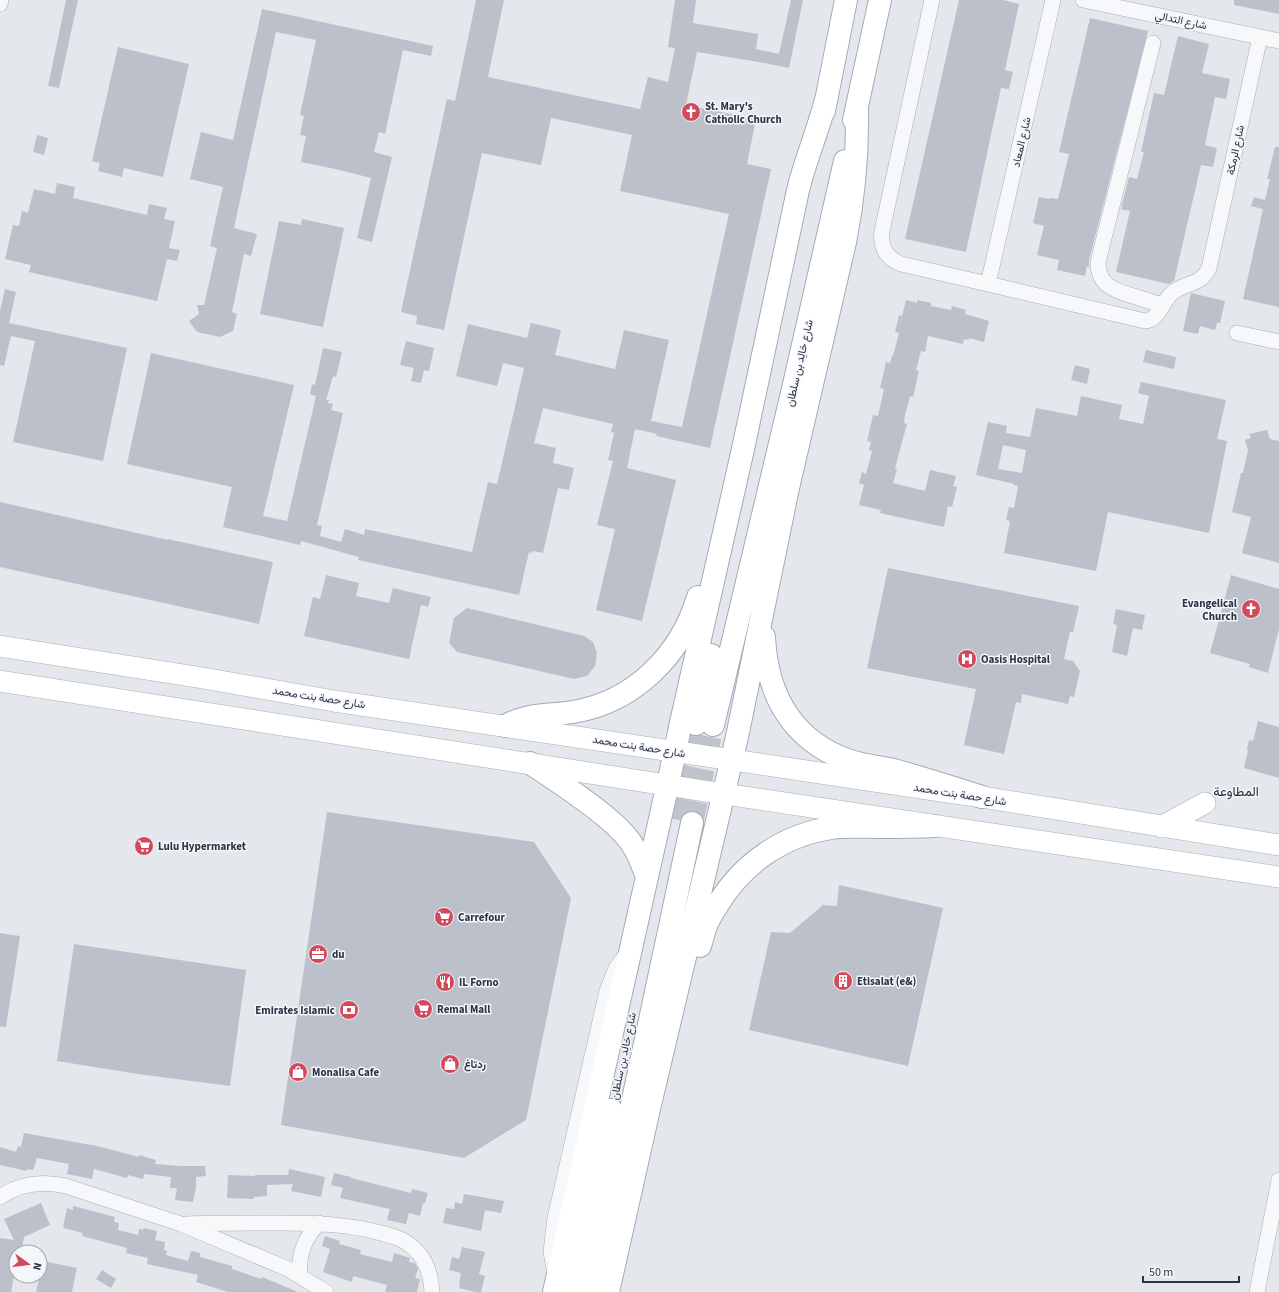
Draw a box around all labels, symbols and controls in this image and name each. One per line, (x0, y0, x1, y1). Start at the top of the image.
street label: شارع التدالي (1153, 8, 1209, 35)
place label: St. Mary's Catholic Church (705, 99, 782, 127)
church icon: St. Mary's Catholic Church (680, 101, 702, 123)
street label: شارع المعاد (1008, 115, 1035, 169)
street label: شارع الرمكة (1223, 123, 1248, 176)
street label: شارع خالِد بن سلطان (782, 318, 817, 408)
place label: Evangelical Church (1182, 596, 1238, 624)
church icon: Evangelical Church (1240, 598, 1262, 620)
hospital icon: Oasis Hospital (956, 648, 978, 670)
place label: Oasis Hospital (981, 652, 1051, 667)
street label: شارع حصة بنت محمد (271, 683, 367, 712)
street label: شارع حصة بنت محمد (591, 732, 687, 761)
street label: شارع حصة بنت محمد (912, 780, 1008, 809)
district label: المطاوعة (1213, 783, 1259, 801)
supermarket icon: Lulu Hypermarket (133, 835, 155, 857)
place label: Lulu Hypermarket (158, 839, 247, 854)
supermarket icon: Carrefour (433, 906, 455, 928)
place label: Carrefour (458, 910, 505, 925)
office icon: du (307, 943, 329, 965)
place label: du (332, 947, 345, 962)
building icon: Etisalat (e&) (832, 970, 854, 992)
restaurant icon: IL Forno (434, 971, 456, 993)
place label: Etisalat (e&) (857, 974, 916, 989)
place label: IL Forno (459, 975, 499, 990)
supermarket icon: Remal Mall (412, 998, 434, 1020)
bank icon: Emirates Islamic (338, 999, 360, 1021)
place label: Remal Mall (437, 1002, 491, 1017)
place label: Emirates Islamic (255, 1003, 335, 1018)
street label: شارع خالِد بن سلطان (607, 1011, 640, 1101)
shop icon: ردتاغ (439, 1053, 461, 1075)
place label: ردتاغ (464, 1057, 486, 1072)
shop icon: Monalisa Cafe (287, 1061, 309, 1083)
place label: Monalisa Cafe (312, 1065, 379, 1080)
north arrow (8, 1244, 48, 1284)
scale bar (1143, 1258, 1239, 1284)
text: N (29, 1261, 45, 1272)
text: 50 m (1149, 1264, 1173, 1281)

